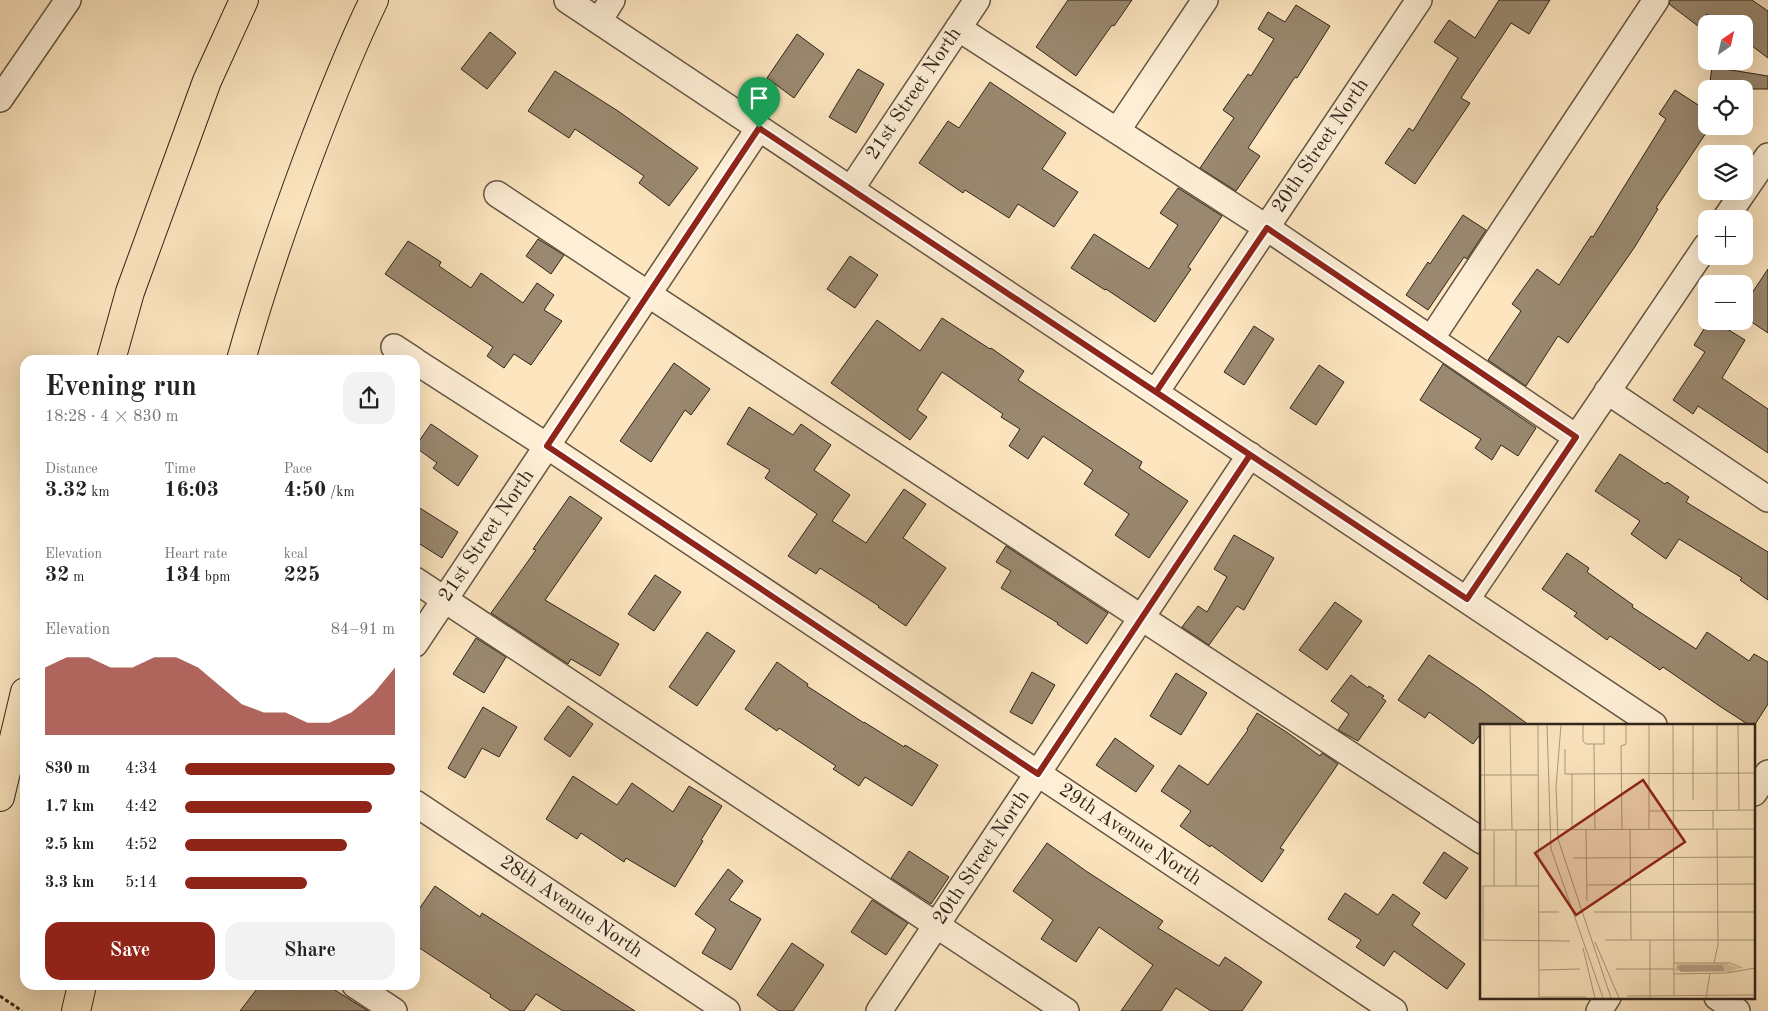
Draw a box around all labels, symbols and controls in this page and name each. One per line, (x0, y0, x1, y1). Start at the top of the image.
north arrow (1698, 15, 1752, 70)
map controls (1698, 15, 1753, 330)
street label: 21st Street North (863, 24, 966, 164)
street label: 20th Street North (1269, 75, 1373, 217)
pin (738, 77, 780, 128)
button: locate (1698, 80, 1753, 135)
icon: arrive (745, 84, 773, 112)
button: layers (1698, 145, 1753, 200)
button: + (1698, 210, 1753, 265)
button: − (1698, 275, 1753, 330)
button: share (343, 372, 395, 424)
text: Evening run (45, 374, 197, 402)
text: 18:28 · 4 × 830 m (45, 409, 178, 425)
text: Distance (45, 462, 98, 476)
text: Time (164, 462, 196, 476)
text: Pace (284, 462, 312, 476)
street label: 21st Street North (436, 466, 539, 606)
text: 3.32 (45, 480, 87, 501)
text: 16:03 (164, 480, 219, 501)
text: 4:50 (284, 480, 326, 501)
text: km (87, 485, 110, 499)
text: /km (326, 485, 355, 499)
text: Elevation (45, 547, 102, 561)
text: Heart rate (164, 547, 227, 561)
text: kcal (284, 547, 308, 561)
text: 32 (45, 565, 69, 586)
text: 134 (164, 565, 201, 586)
text: 225 (284, 565, 320, 586)
text: m (69, 570, 84, 584)
text: bpm (201, 570, 230, 584)
text: Elevation (45, 622, 110, 638)
text: 84–91 m (331, 622, 395, 638)
inset map (1480, 724, 1756, 998)
text: 830 m (45, 761, 90, 777)
text: 4:34 (125, 761, 157, 777)
street label: 29th Avenue North (1055, 780, 1205, 890)
street label: 20th Street North (930, 787, 1034, 929)
text: 1.7 km (45, 799, 94, 815)
text: 4:42 (125, 799, 157, 815)
text: 2.5 km (45, 837, 94, 853)
text: 4:52 (125, 837, 157, 853)
street label: 28th Avenue North (496, 852, 646, 962)
text: 3.3 km (45, 875, 94, 891)
text: 5:14 (125, 875, 157, 891)
button: Save (45, 922, 215, 980)
button: Share (225, 922, 395, 980)

